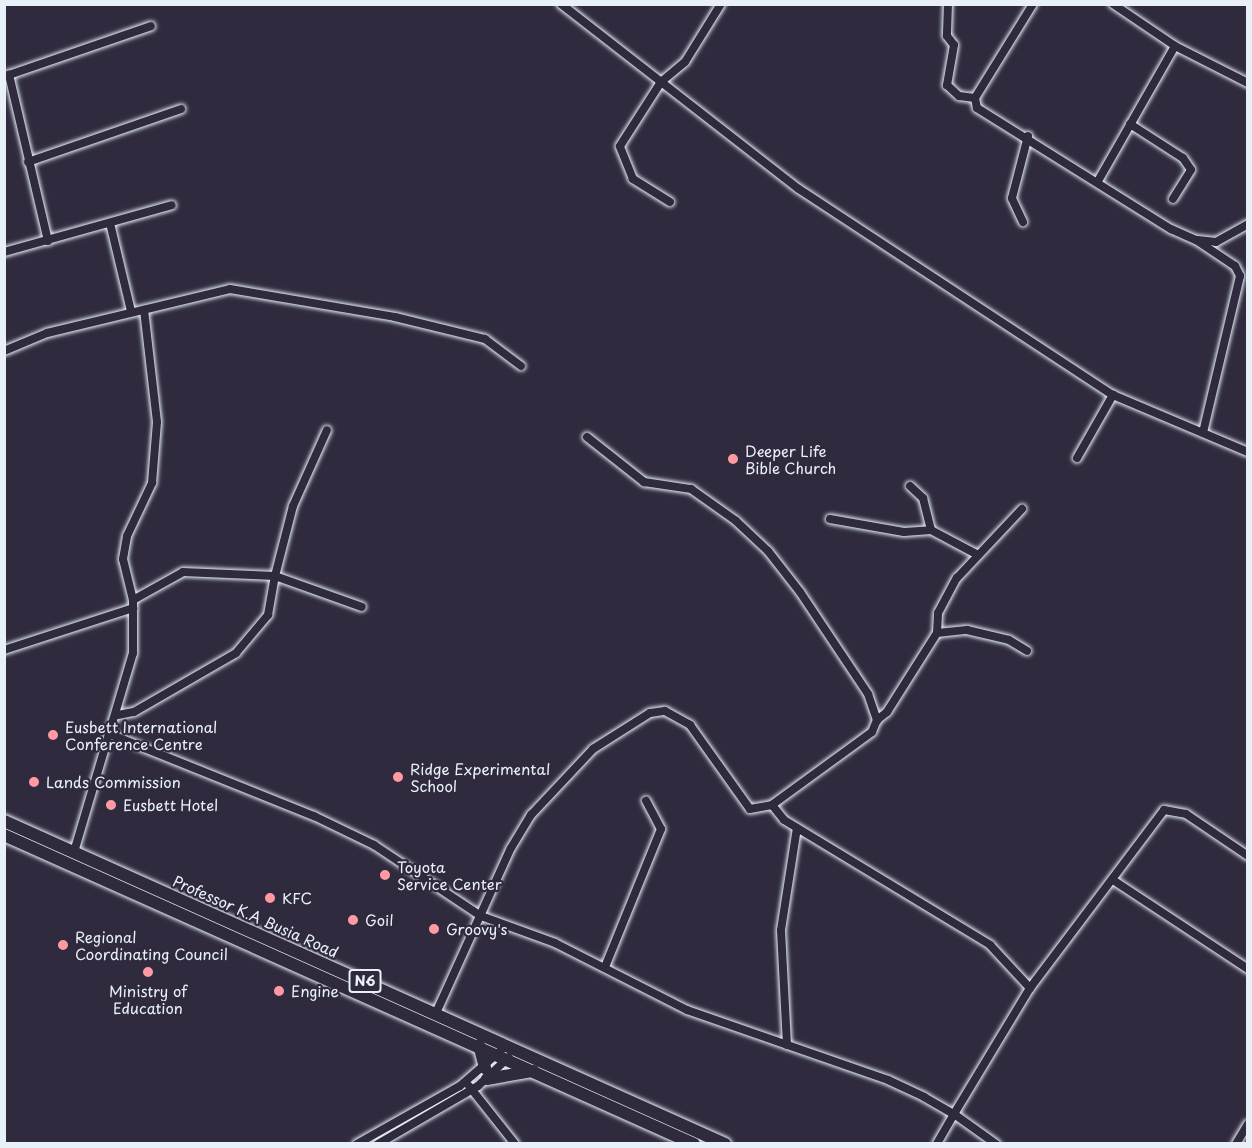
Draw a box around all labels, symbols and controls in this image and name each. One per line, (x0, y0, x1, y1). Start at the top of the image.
place label: Deeper Life Bible Church (745, 441, 837, 476)
marker: Deeper Life Bible Church (726, 452, 740, 466)
place label: Eusbett International Conference Centre (65, 717, 218, 752)
marker: Eusbett International Conference Centre (46, 728, 60, 742)
place label: Ridge Experimental School (410, 759, 550, 794)
marker: Ridge Experimental School (391, 770, 405, 784)
place label: Lands Commission (46, 773, 180, 791)
marker: Lands Commission (27, 775, 41, 789)
place label: Eusbett Hotel (123, 796, 219, 814)
marker: Eusbett Hotel (104, 798, 118, 812)
place label: Toyota Service Center (397, 857, 502, 892)
marker: Toyota Service Center (378, 868, 392, 882)
street label: Professor K.A Busia Road (169, 871, 343, 961)
place label: KFC (282, 889, 312, 907)
marker: KFC (263, 891, 277, 905)
place label: Goil (365, 911, 394, 929)
marker: Goil (346, 913, 360, 927)
place label: Groovy's (446, 920, 507, 938)
marker: Groovy's (427, 922, 441, 936)
place label: Regional Coordinating Council (75, 927, 229, 962)
marker: Regional Coordinating Council (56, 938, 70, 952)
marker: Ministry of Education (141, 965, 155, 979)
road number: N6 (348, 970, 382, 992)
place label: Ministry of Education (108, 981, 188, 1016)
place label: Engine (291, 982, 339, 1000)
marker: Engine (272, 984, 286, 998)

